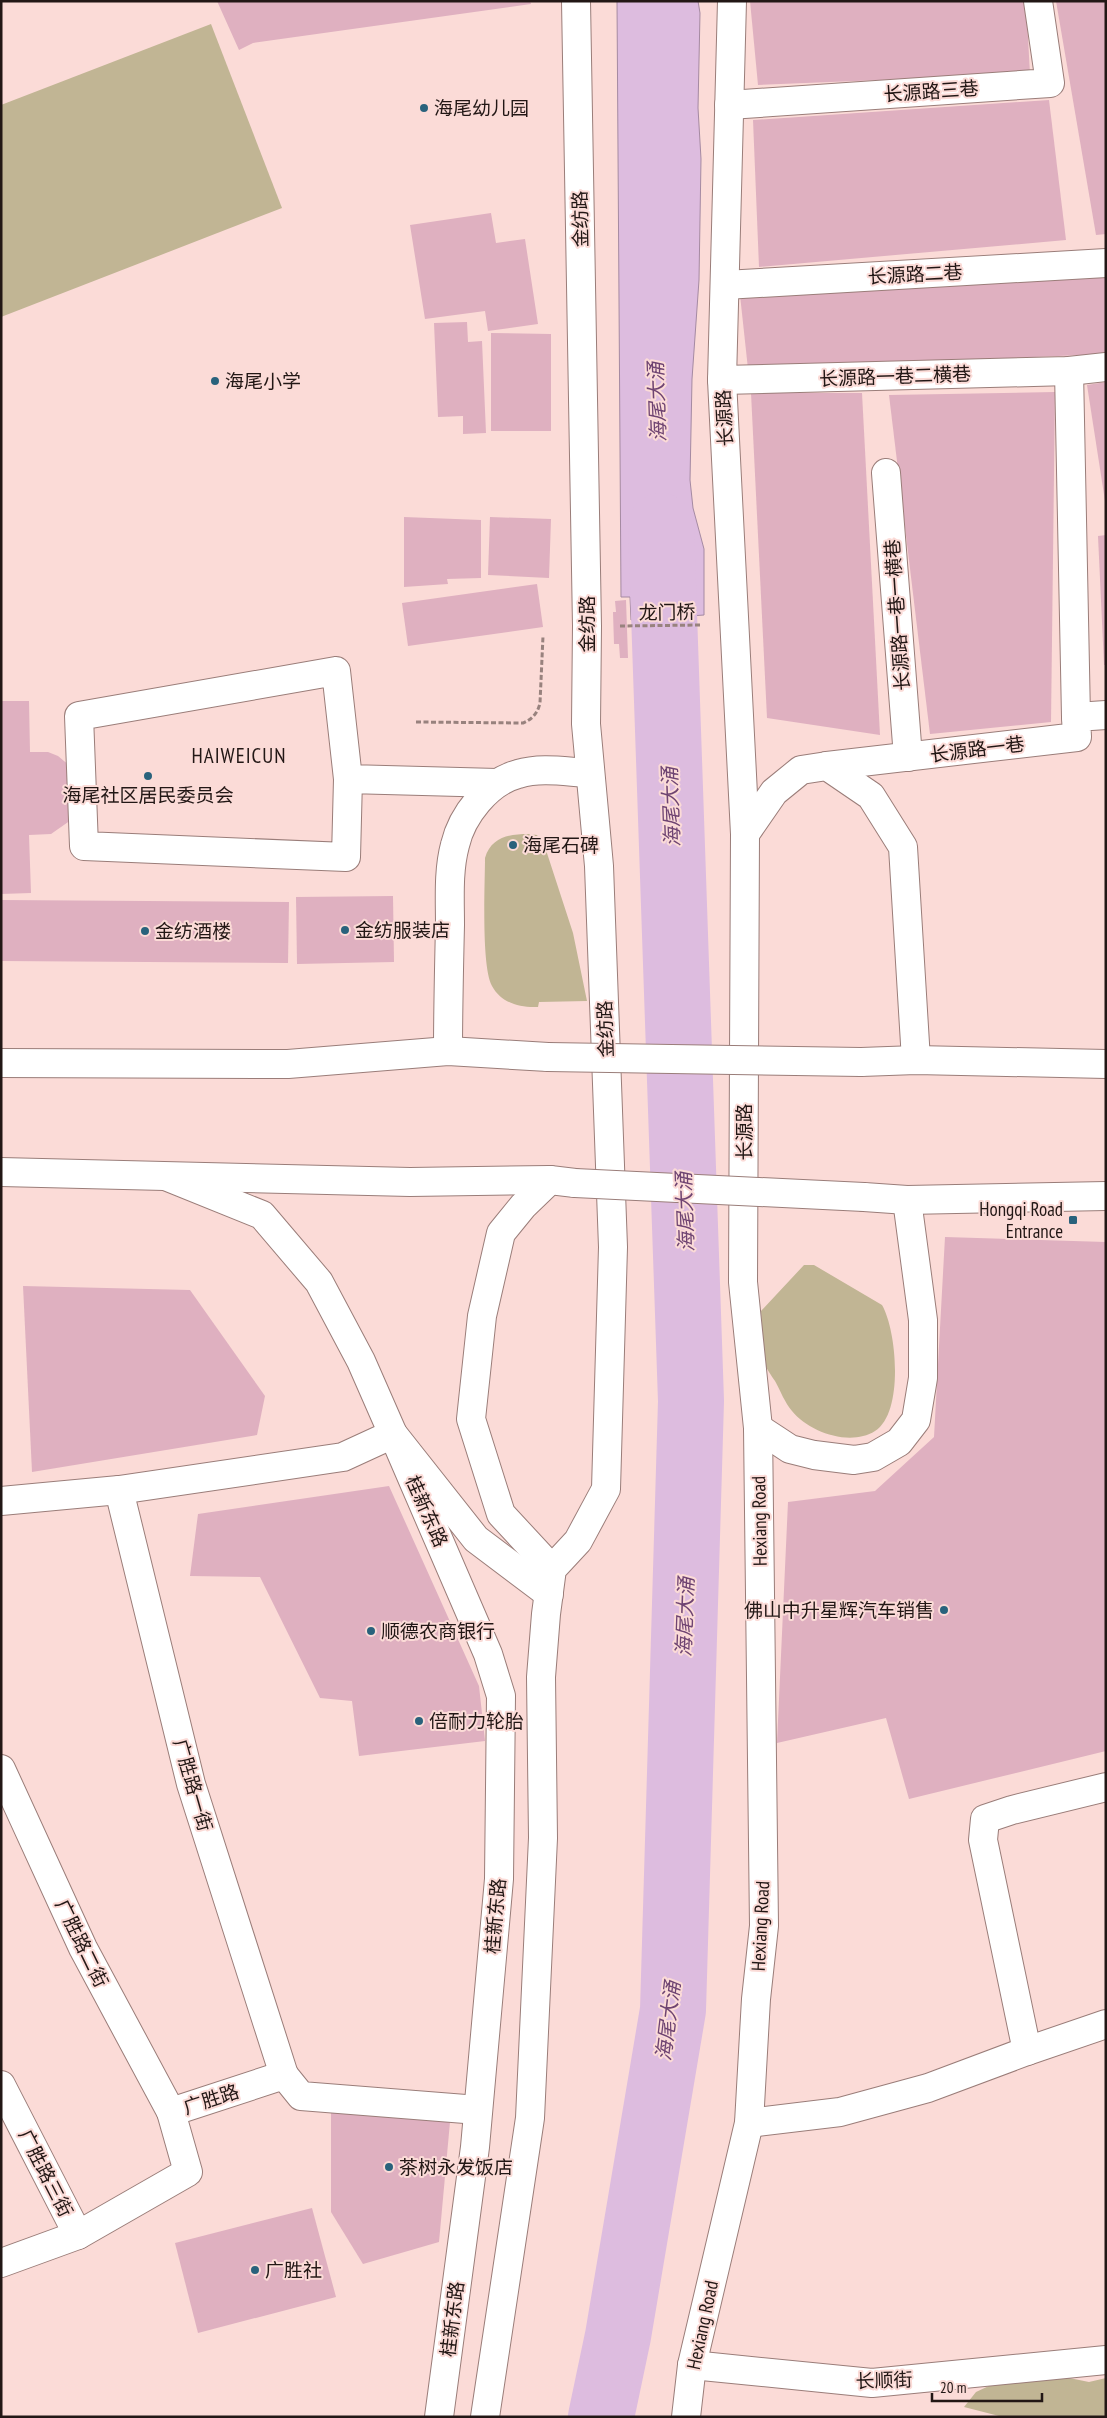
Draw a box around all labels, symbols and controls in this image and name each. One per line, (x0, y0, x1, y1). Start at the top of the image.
street label: 长源路三巷 (883, 76, 979, 106)
place label: 海尾幼儿园 (434, 96, 529, 120)
marker: 海尾幼儿园 (418, 102, 430, 114)
street label: 金纺路 (568, 190, 592, 248)
street label: 长源路二巷 (867, 260, 963, 288)
water label: 海尾大涌 (643, 360, 671, 442)
street label: 长源路一巷二横巷 (819, 361, 971, 391)
place label: 海尾小学 (225, 369, 301, 393)
marker: 海尾小学 (209, 375, 221, 387)
street label: 长源路 (711, 389, 737, 447)
street label: 长源路一巷一横巷 (880, 538, 914, 692)
street label: 金纺路 (575, 595, 599, 653)
street label: 龙门桥 (638, 600, 696, 624)
street label: 长源路一巷 (928, 731, 1026, 767)
district label: HAIWEICUN (192, 742, 286, 769)
water label: 海尾大涌 (657, 765, 685, 847)
marker: 海尾社区居民委员会 (142, 770, 154, 782)
place label: 海尾社区居民委员会 (62, 783, 234, 807)
place label: 海尾石碑 (523, 833, 599, 857)
marker: 海尾石碑 (507, 839, 519, 851)
place label: 金纺服装店 (355, 918, 450, 942)
place label: 金纺酒楼 (155, 919, 231, 943)
marker: 金纺服装店 (339, 924, 351, 936)
marker: 金纺酒楼 (139, 925, 151, 937)
street label: 金纺路 (592, 1000, 618, 1058)
street label: 长源路 (732, 1103, 756, 1161)
water label: 海尾大涌 (671, 1170, 699, 1252)
place label: Hongqi Road Entrance (979, 1197, 1063, 1243)
marker: Hongqi Road Entrance (1067, 1214, 1079, 1226)
street label: 桂新东路 (401, 1471, 453, 1551)
street label: Hexiang Road (746, 1476, 772, 1566)
water label: 海尾大涌 (671, 1575, 699, 1657)
place label: 佛山中升星辉汽车销售 (744, 1598, 934, 1622)
marker: 佛山中升星辉汽车销售 (938, 1604, 950, 1616)
place label: 顺德农商银行 (381, 1619, 495, 1643)
marker: 顺德农商银行 (365, 1625, 377, 1637)
place label: 倍耐力轮胎 (429, 1709, 524, 1733)
marker: 倍耐力轮胎 (413, 1715, 425, 1727)
street label: 广胜路一街 (168, 1736, 218, 1834)
street label: 桂新东路 (480, 1877, 510, 1955)
street label: Hexiang Road (746, 1880, 774, 1972)
street label: 广胜路二街 (50, 1895, 114, 1991)
water label: 海尾大涌 (650, 1978, 686, 2062)
street label: 广胜路 (180, 2079, 242, 2119)
street label: 广胜路三街 (14, 2125, 78, 2221)
place label: 茶树永发饭店 (399, 2155, 513, 2179)
marker: 茶树永发饭店 (383, 2161, 395, 2173)
place label: 广胜社 (265, 2258, 322, 2282)
marker: 广胜社 (249, 2264, 261, 2276)
street label: Hexiang Road (681, 2278, 723, 2372)
street label: 桂新东路 (435, 2280, 469, 2358)
street label: 长顺街 (855, 2367, 913, 2393)
scale bar (932, 2370, 1042, 2402)
text: 20 m (940, 2378, 966, 2397)

